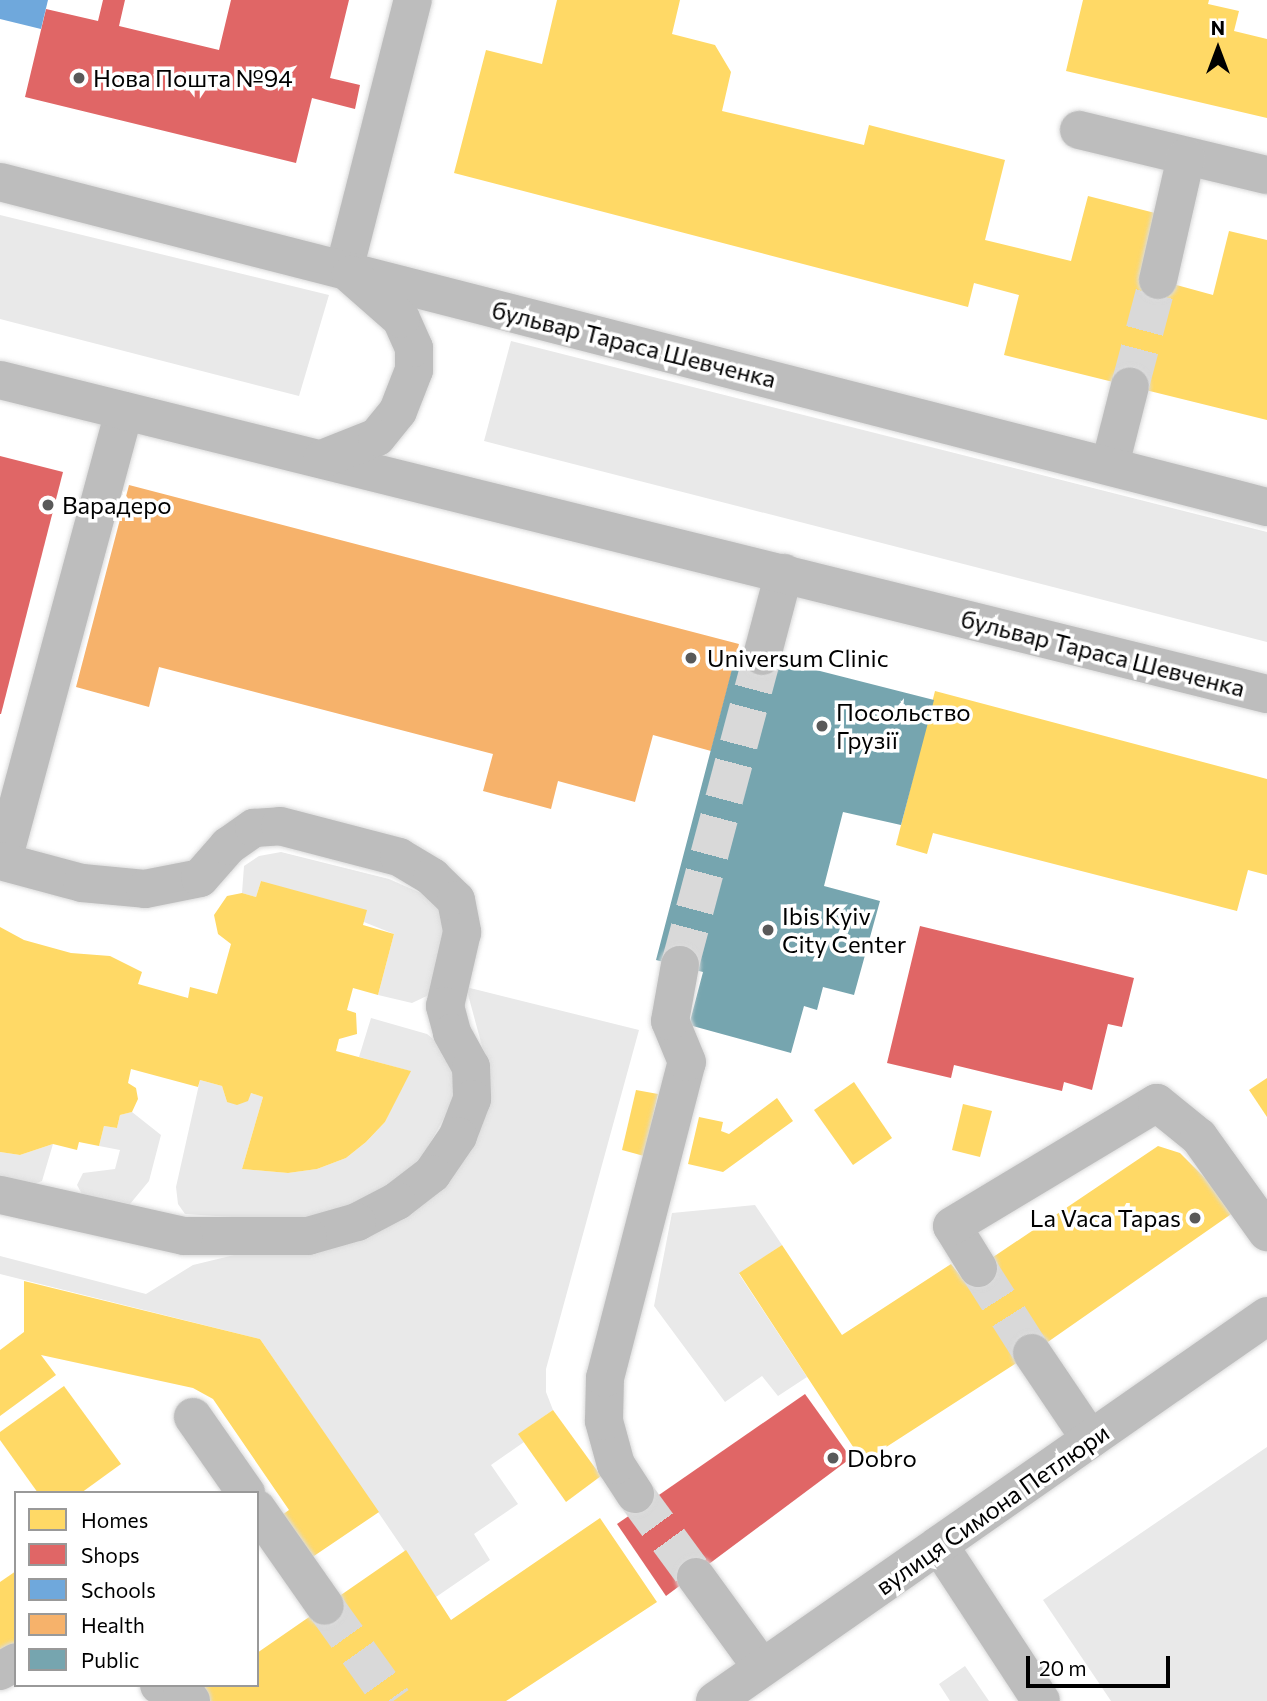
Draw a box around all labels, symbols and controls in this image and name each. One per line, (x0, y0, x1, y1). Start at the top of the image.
north arrow (1183, 14, 1253, 84)
text: N (1211, 16, 1225, 39)
place label: Нова Пошта №94 (93, 64, 293, 92)
marker: Нова Пошта №94 (71, 70, 87, 86)
street label: бульвар Тараса Шевченка (489, 295, 779, 393)
place label: Варадеро (62, 491, 171, 519)
marker: Варадеро (40, 497, 56, 513)
street label: бульвар Тараса Шевченка (958, 604, 1248, 702)
place label: Universum Clinic (707, 644, 889, 672)
marker: Universum Clinic (681, 648, 701, 668)
place label: Посольство Грузії (836, 698, 971, 754)
marker: Посольство Грузії (814, 718, 830, 734)
place label: Ibis Kyiv City Center (782, 902, 906, 958)
marker: Ibis Kyiv City Center (760, 922, 776, 938)
place label: La Vaca Tapas (1030, 1204, 1181, 1232)
marker: La Vaca Tapas (1187, 1210, 1203, 1226)
street label: вулиця Симона Петлюри (870, 1417, 1114, 1601)
place label: Dobro (847, 1444, 917, 1472)
marker: Dobro (825, 1450, 841, 1466)
legend (14, 1491, 259, 1687)
text: Homes (81, 1507, 148, 1532)
text: Shops (81, 1542, 140, 1567)
text: Schools (81, 1577, 156, 1602)
text: Health (81, 1612, 145, 1637)
scale bar (1029, 1642, 1172, 1686)
text: Public (81, 1647, 139, 1672)
text: 20 m (1039, 1655, 1087, 1680)

